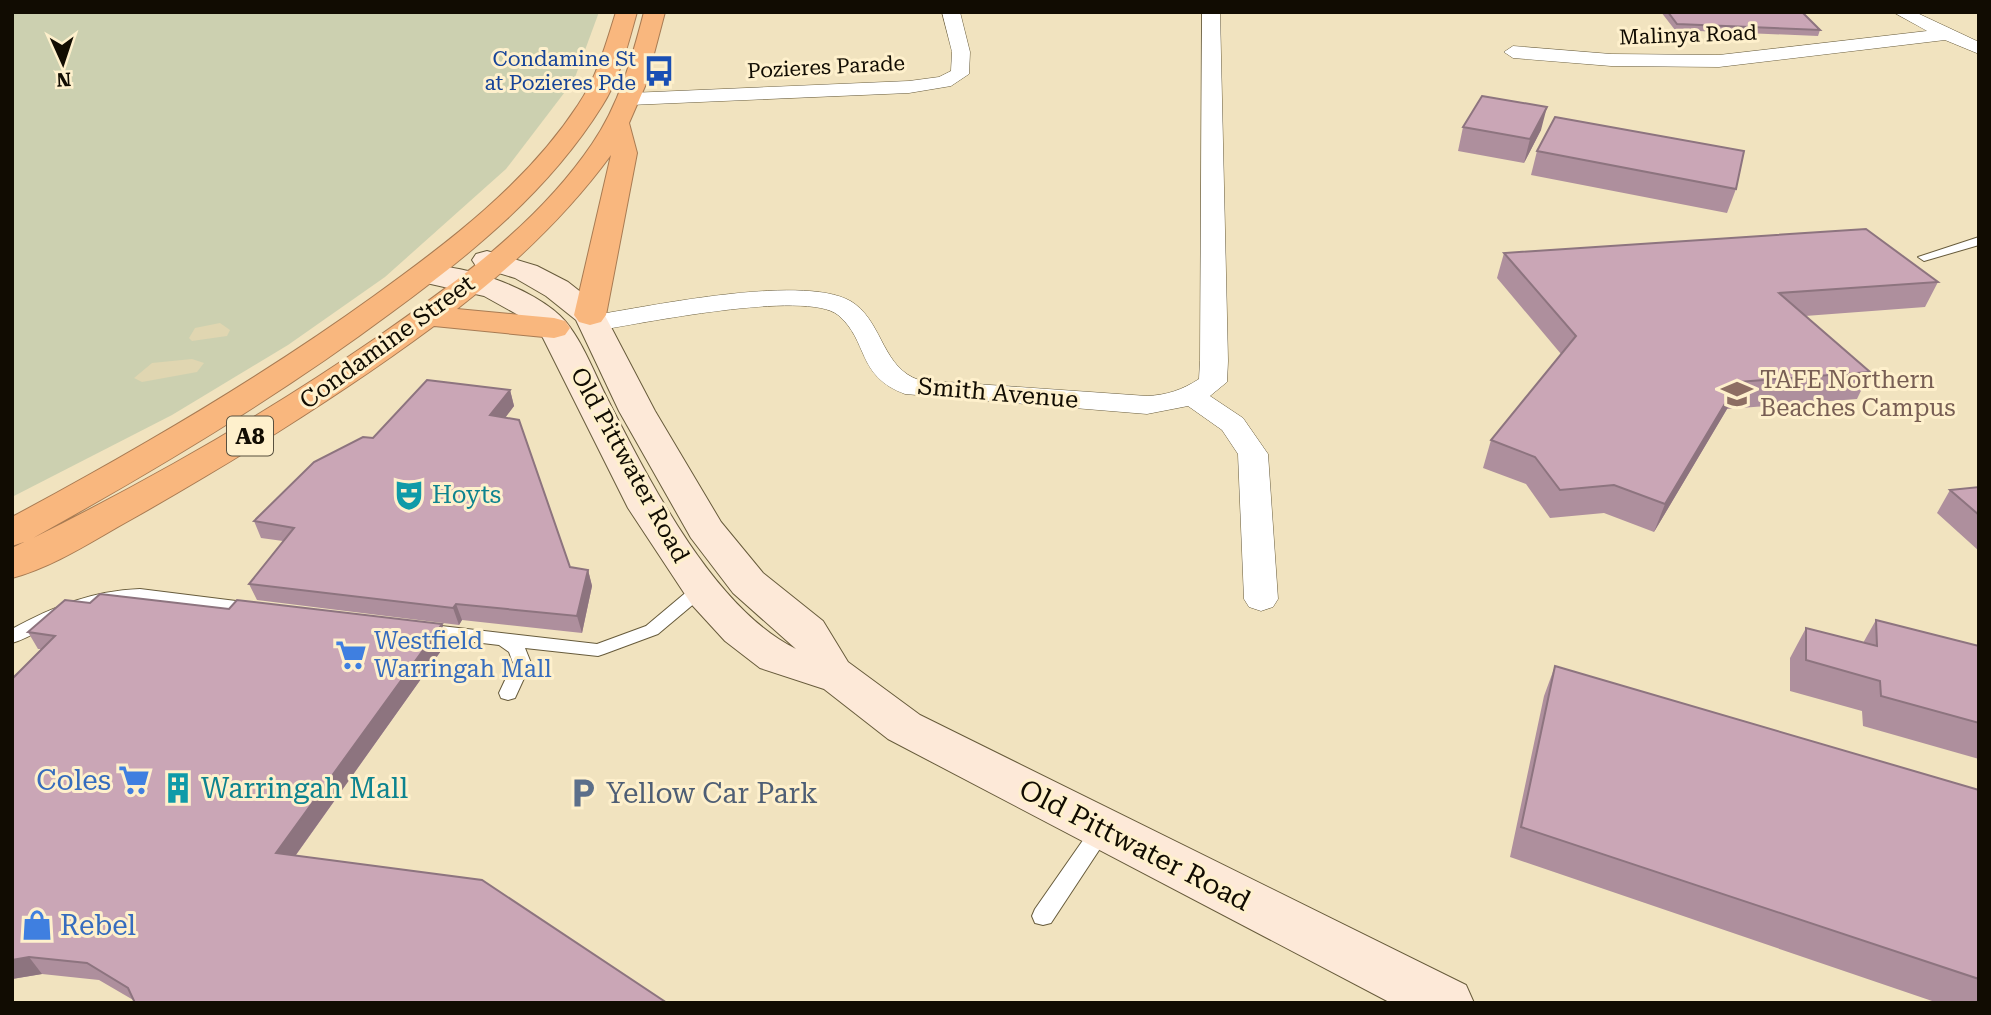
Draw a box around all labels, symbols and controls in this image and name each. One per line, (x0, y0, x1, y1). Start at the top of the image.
street label: Malinya Road (1619, 21, 1758, 49)
north arrow (28, 28, 98, 98)
place label: Condamine St at Pozieres Pde (484, 47, 636, 95)
street label: Pozieres Parade (746, 51, 906, 83)
bus stop icon: Condamine St at Pozieres Pde (642, 54, 676, 88)
text: N (56, 68, 72, 91)
street label: Condamine Street (294, 269, 480, 415)
street label: Old Pittwater Road (565, 363, 695, 567)
place label: TAFE Northern Beaches Campus (1760, 366, 1956, 422)
street label: Smith Avenue (917, 372, 1079, 414)
school or university icon: TAFE Northern Beaches Campus (1720, 377, 1754, 411)
road number: A8 (227, 416, 273, 456)
theatre icon: Hoyts (392, 478, 426, 512)
place label: Hoyts (432, 481, 501, 509)
place label: Westfield Warringah Mall (374, 627, 552, 683)
supermarket icon: Westfield Warringah Mall (334, 638, 368, 672)
supermarket icon: Coles (117, 763, 151, 797)
place label: Coles (36, 764, 111, 797)
building icon: Warringah Mall (161, 771, 195, 805)
place label: Warringah Mall (201, 772, 408, 805)
street label: Old Pittwater Road (1014, 772, 1256, 918)
parking icon: Yellow Car Park (566, 776, 600, 810)
place label: Yellow Car Park (606, 777, 818, 810)
shop icon: Rebel (20, 908, 54, 942)
place label: Rebel (60, 909, 136, 942)

